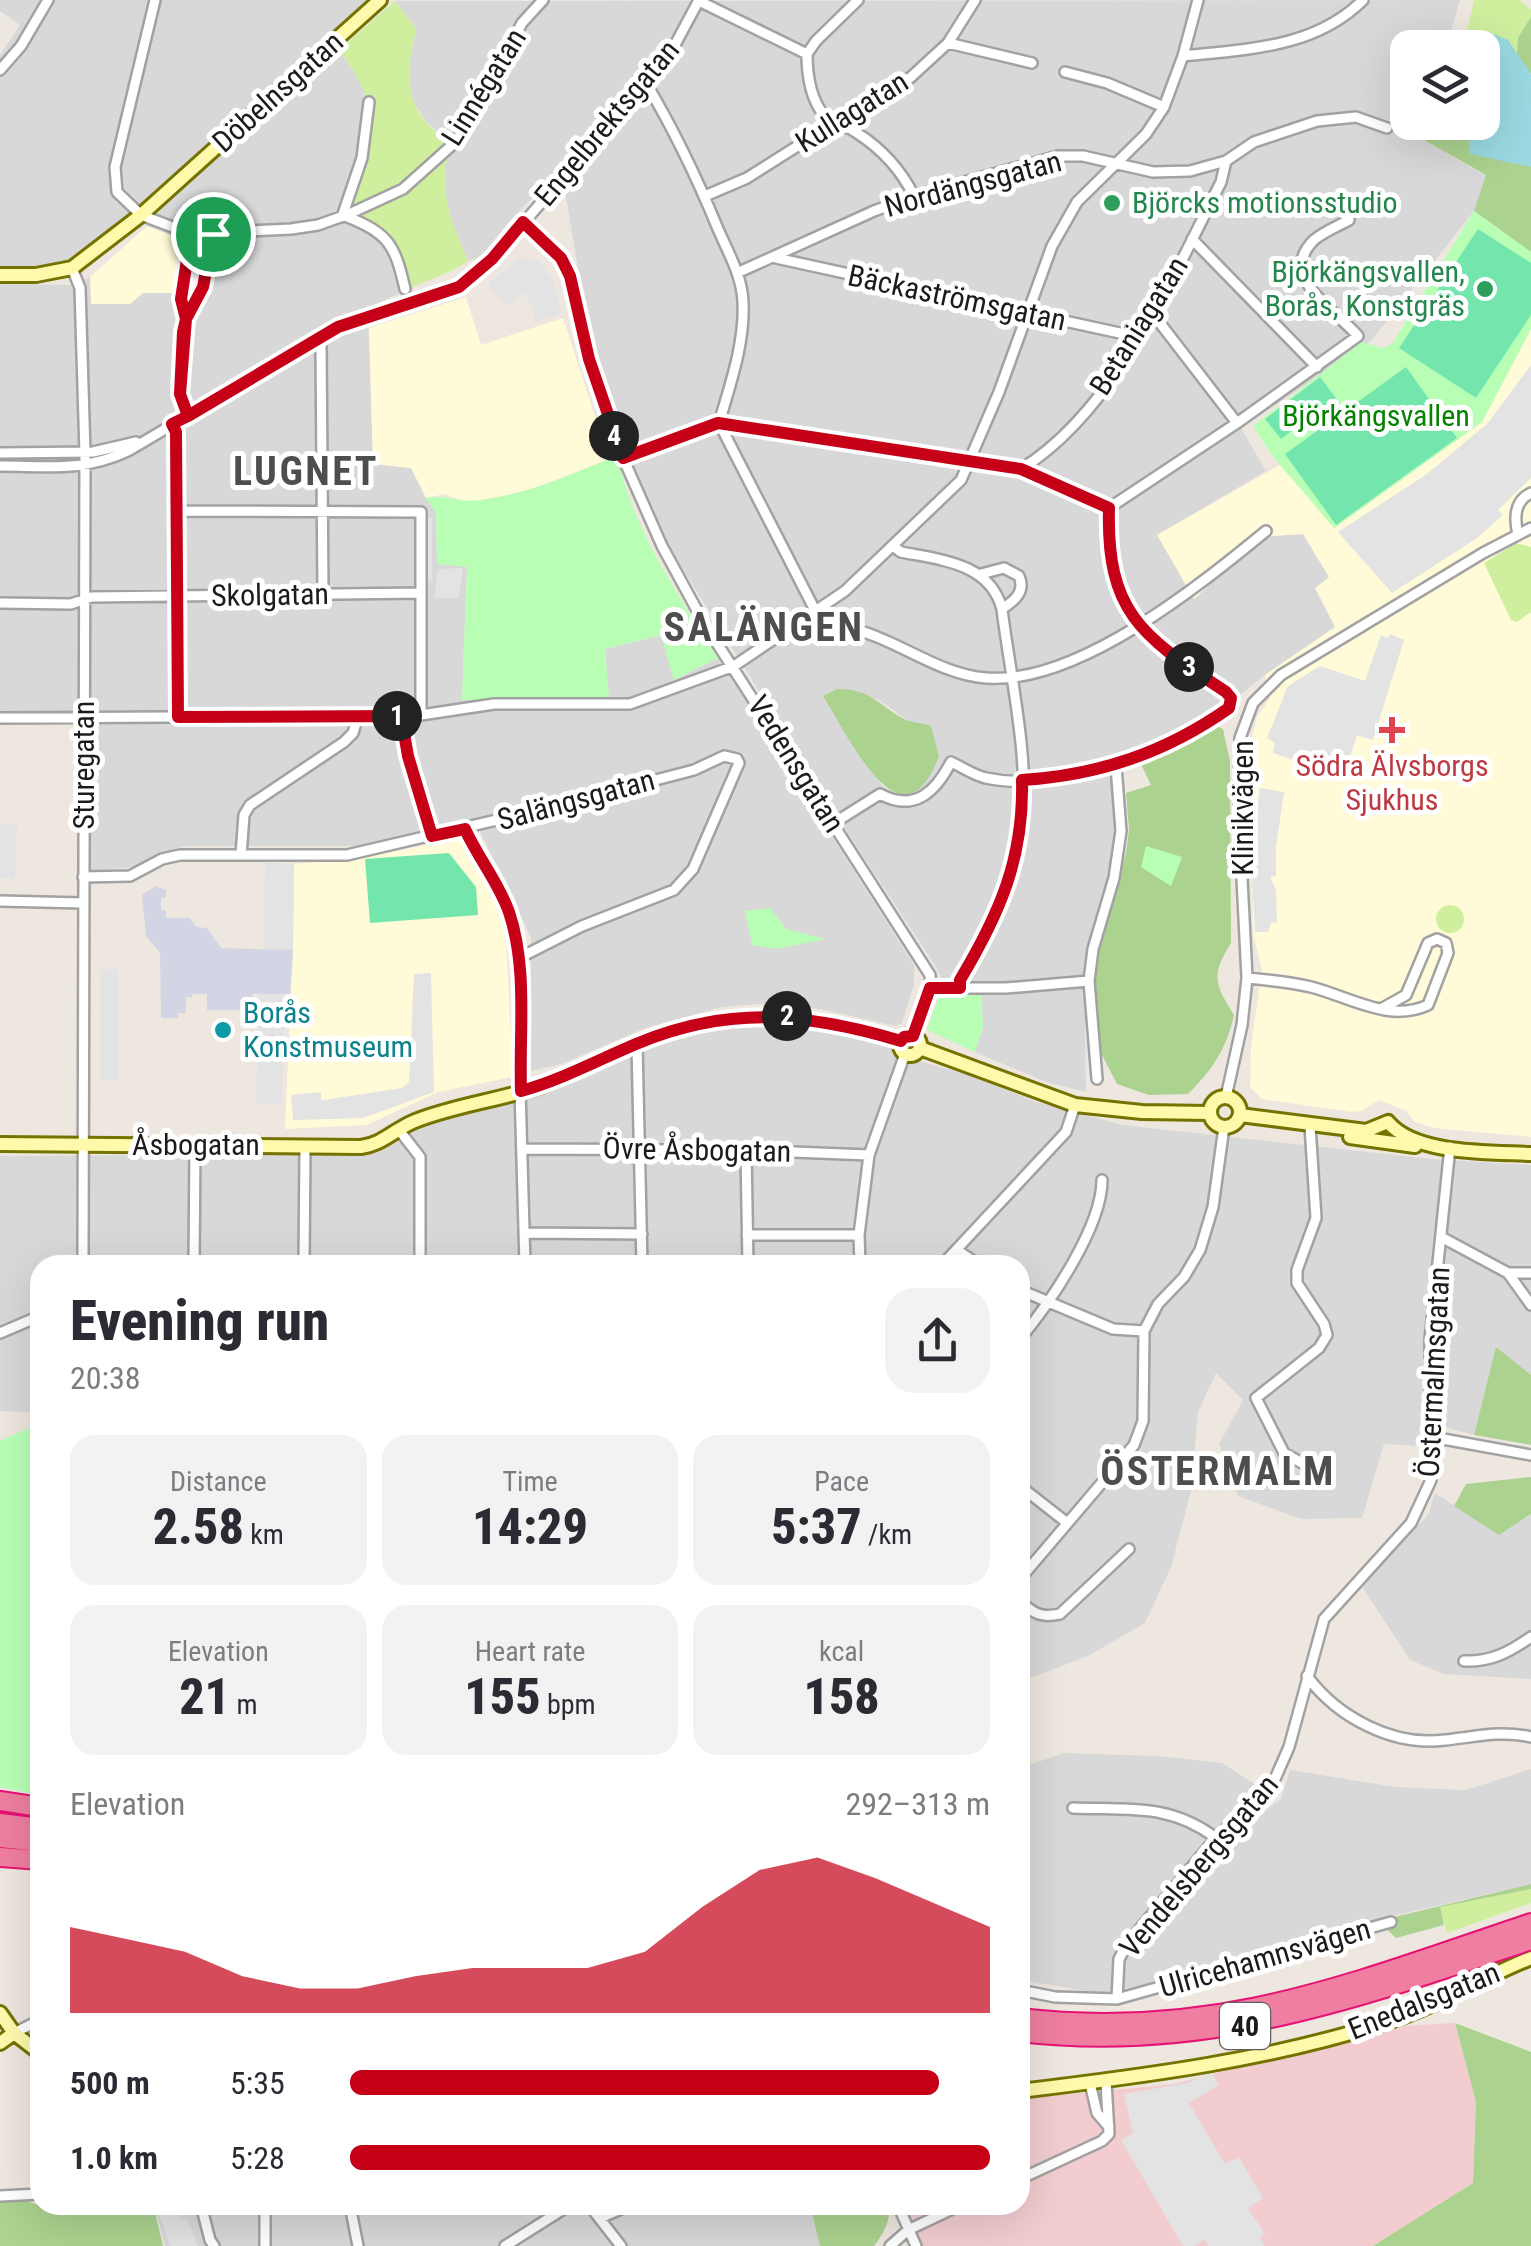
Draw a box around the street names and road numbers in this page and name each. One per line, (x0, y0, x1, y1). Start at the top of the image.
street label: Linnégatan (434, 22, 533, 152)
street label: Döbelnsgatan (205, 24, 350, 159)
street label: Engelbrektsgatan (527, 33, 686, 213)
street label: Kullagatan (789, 63, 914, 160)
street label: Nordängsgatan (881, 143, 1065, 224)
street label: Betaniagatan (1082, 250, 1195, 401)
street label: Bäckaströmsgatan (845, 257, 1069, 338)
street label: Skolgatan (211, 576, 329, 613)
street label: Vedensgatan (741, 689, 852, 838)
street label: Sturegatan (66, 701, 101, 829)
street label: Klinikvägen (1225, 740, 1260, 876)
street label: Salängsgatan (494, 762, 658, 837)
street label: Åsbogatan (132, 1126, 260, 1162)
street label: Övre Åsbogatan (602, 1129, 792, 1169)
street label: Östermalmsgatan (1411, 1266, 1456, 1478)
street label: Vendelsbergsgatan (1112, 1767, 1285, 1964)
street label: Ulricehamnsvägen (1155, 1911, 1374, 2004)
street label: Enedalsgatan (1343, 1954, 1505, 2047)
road number: 40 (1220, 2003, 1270, 2049)

